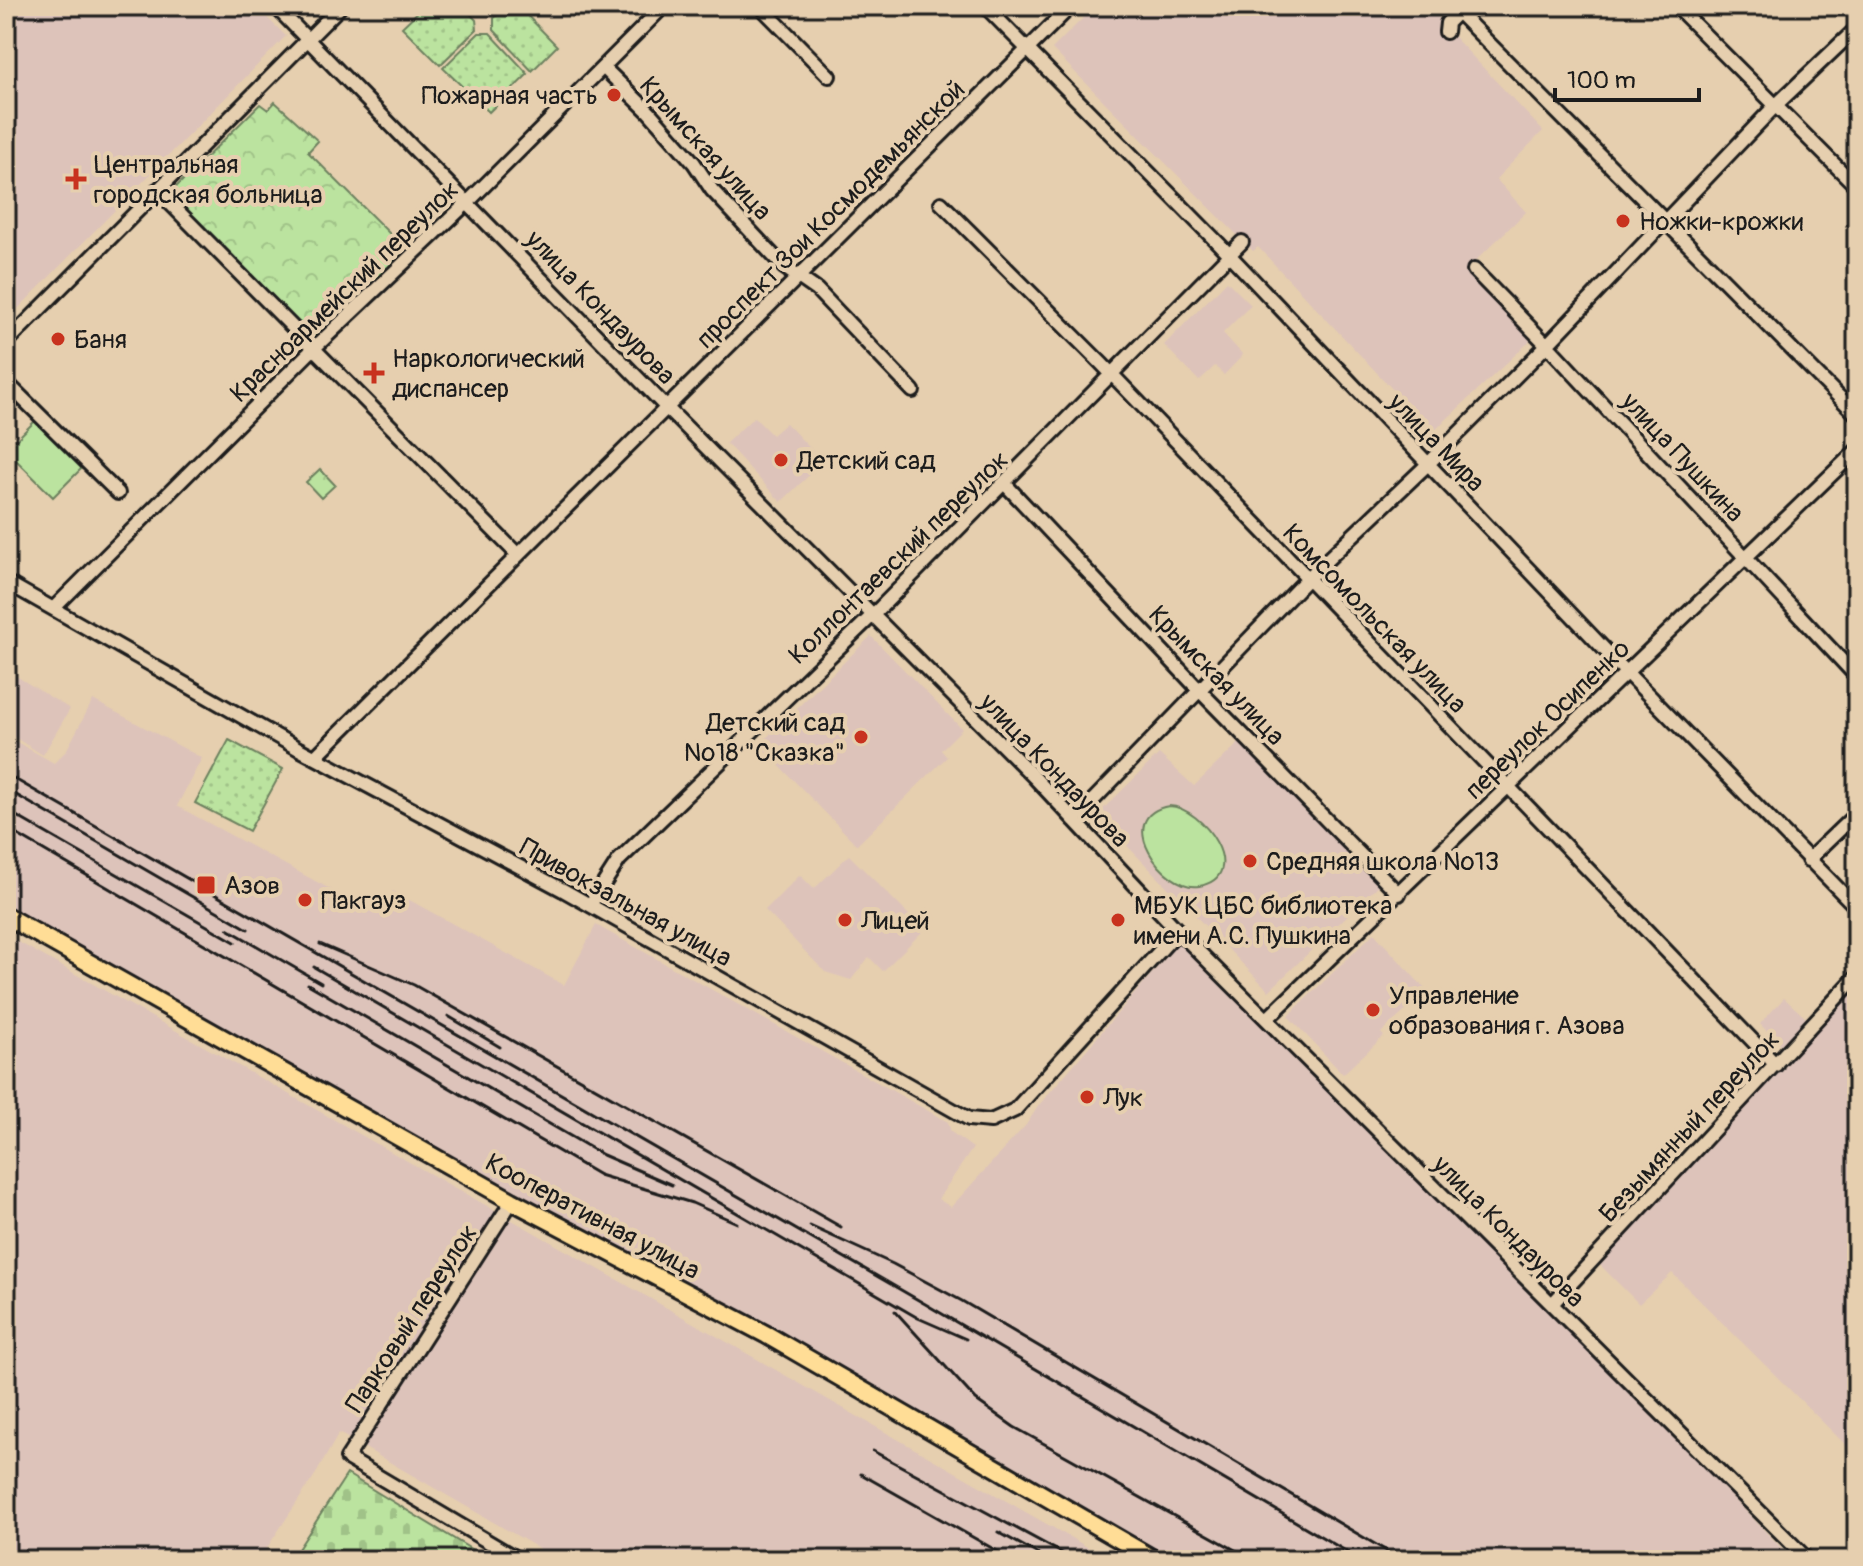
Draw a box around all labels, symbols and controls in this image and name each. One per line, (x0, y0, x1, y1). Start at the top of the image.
scale bar (1555, 52, 1699, 102)
text: 100 m (1567, 66, 1636, 95)
street label: Крымская улица (632, 70, 778, 227)
street label: проспект Зои Космодемьянской (690, 74, 972, 356)
place label: Пожарная часть (422, 80, 598, 112)
marker: Пожарная часть (605, 86, 623, 104)
place label: Центральная городская больница (94, 149, 323, 211)
marker: Центральная городская больница (65, 168, 87, 190)
street label: Красноармейский переулок (224, 174, 466, 409)
place label: Ножки-крожки (1639, 206, 1804, 238)
marker: Ножки-крожки (1614, 212, 1632, 230)
street label: улица Кондаурова (518, 223, 682, 392)
place label: Баня (74, 324, 127, 356)
marker: Баня (49, 330, 67, 348)
place label: Наркологический диспансер (392, 343, 585, 405)
marker: Наркологический диспансер (363, 362, 385, 384)
street label: улица Мира (1381, 386, 1491, 499)
street label: улица Пушкина (1613, 386, 1750, 529)
street label: Коллонтаевский переулок (782, 444, 1015, 671)
place label: Детский сад (796, 445, 936, 477)
marker: Детский сад (772, 451, 790, 469)
street label: Комсомольская улица (1275, 517, 1473, 720)
street label: Крымская улица (1141, 599, 1291, 752)
street label: переулок Осипенко (1459, 633, 1637, 806)
street label: улица Кондаурова (972, 686, 1136, 855)
place label: Детский сад №18 "Сказка" (684, 707, 845, 769)
marker: Детский сад №18 "Сказка" (852, 728, 870, 746)
street label: Привокзальная улица (514, 831, 737, 974)
place label: Средняя школа №13 (1266, 846, 1499, 878)
marker: Средняя школа №13 (1241, 852, 1259, 870)
place label: Азов (224, 870, 280, 902)
marker: Азов (195, 874, 217, 896)
place label: Пакгауз (321, 885, 407, 917)
place label: МБУК ЦБС библиотека имени А.С. Пушкина (1134, 890, 1392, 952)
marker: Пакгауз (296, 891, 314, 909)
place label: Лицей (860, 905, 930, 937)
marker: Лицей (836, 911, 854, 929)
marker: МБУК ЦБС библиотека имени А.С. Пушкина (1109, 911, 1127, 929)
place label: Управление образования г. Азова (1389, 980, 1624, 1042)
marker: Управление образования г. Азова (1364, 1001, 1382, 1019)
street label: Безымянный переулок (1592, 1024, 1787, 1229)
place label: Лук (1102, 1082, 1143, 1114)
marker: Лук (1078, 1088, 1096, 1106)
street label: Кооперативная улица (480, 1147, 705, 1287)
street label: улица Кондаурова (1425, 1148, 1591, 1315)
street label: Парковый переулок (339, 1218, 485, 1419)

